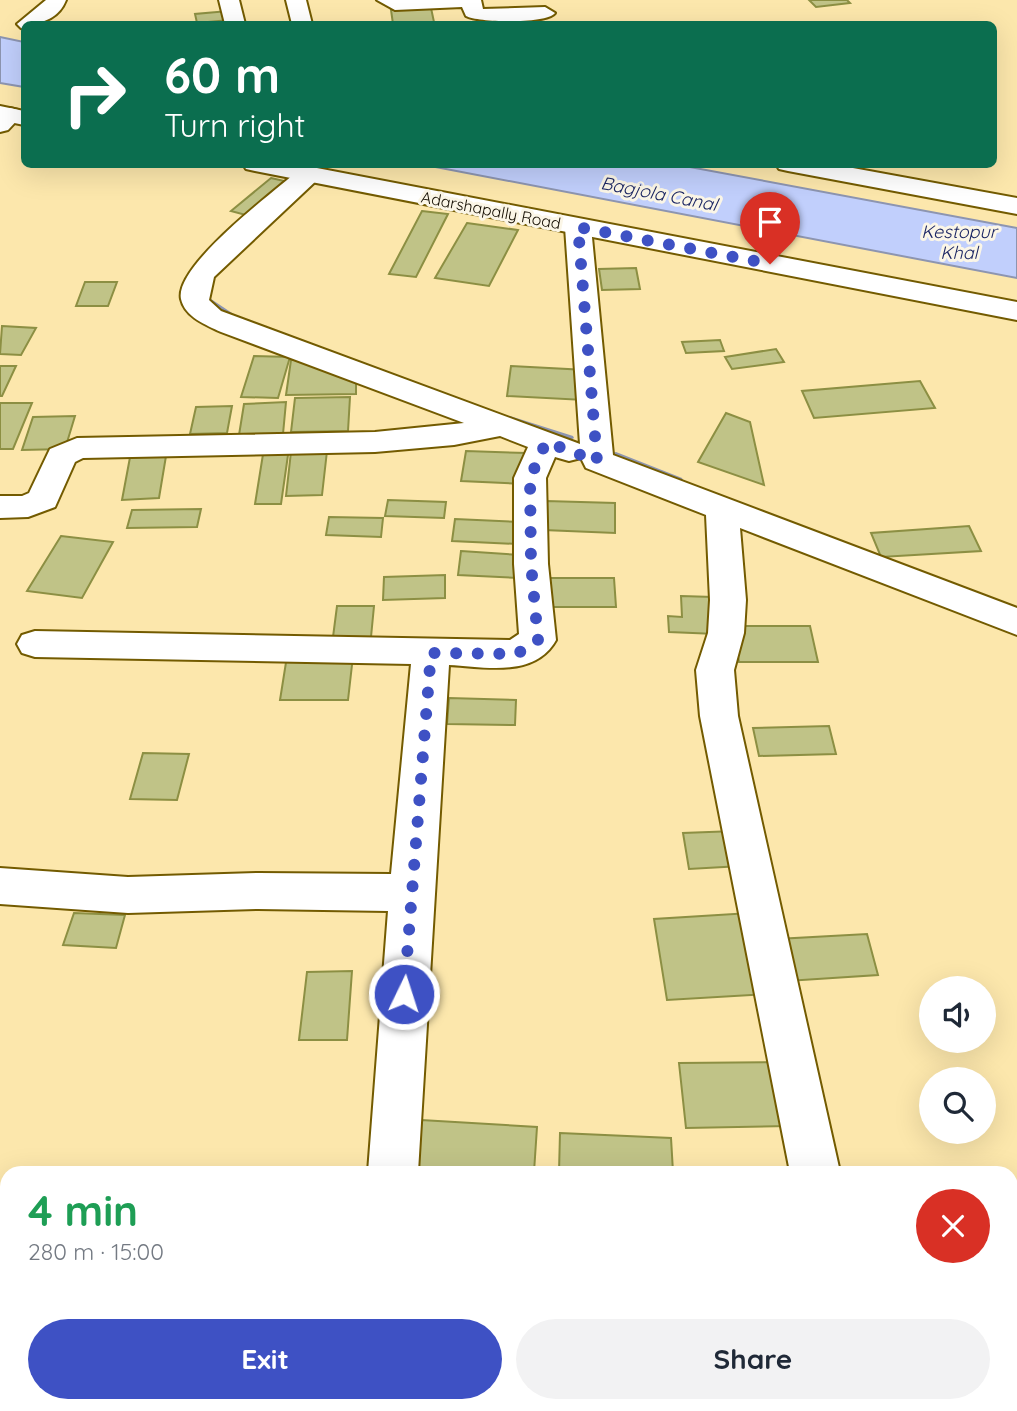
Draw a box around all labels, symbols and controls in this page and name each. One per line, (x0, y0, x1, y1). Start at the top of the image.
text: 60 m (164, 44, 280, 105)
icon: right (49, 49, 140, 140)
text: Turn right (164, 105, 305, 145)
water label: Bagjola Canal (599, 171, 721, 216)
street label: Adarshapally Road (419, 187, 563, 233)
pin (740, 192, 800, 264)
icon: arrive (751, 203, 789, 241)
water label: Kestopur Khal (921, 220, 999, 264)
position arrow (367, 957, 441, 1031)
map controls (919, 976, 996, 1144)
button: sound (919, 976, 996, 1053)
button: search (919, 1067, 996, 1144)
text: 4 min (28, 1184, 138, 1237)
button: close (916, 1189, 990, 1263)
text: 280 m · 15:00 (28, 1237, 164, 1266)
button: Exit (28, 1319, 502, 1399)
button: Share (516, 1319, 990, 1399)

